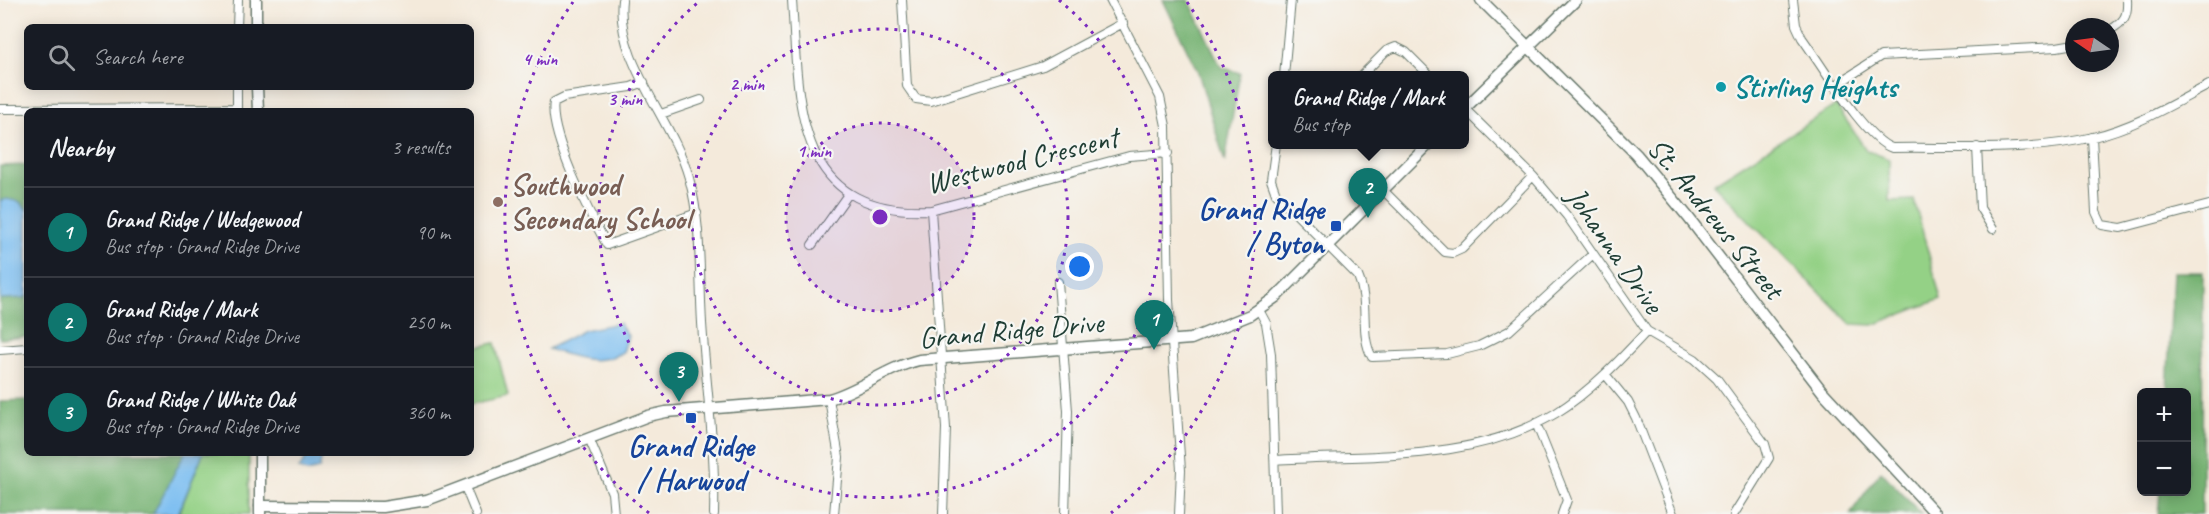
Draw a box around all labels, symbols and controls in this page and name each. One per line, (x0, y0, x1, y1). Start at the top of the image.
north arrow (2065, 18, 2119, 72)
search box (24, 24, 474, 90)
icon: search (45, 41, 78, 74)
text: Search here (93, 43, 183, 71)
text: 4 min (523, 48, 558, 70)
place label: Stirling Heights (1733, 68, 1901, 106)
popup (1268, 71, 1469, 149)
text: 2 min (730, 73, 765, 95)
marker: Stirling Heights (1714, 80, 1728, 94)
text: Grand Ridge / Mark (1292, 84, 1445, 112)
text: 3 min (608, 88, 643, 110)
text: Bus stop (1292, 112, 1350, 137)
street label: Westwood Crescent (922, 117, 1126, 202)
street label: St. Andrews Street (1639, 130, 1795, 309)
text: Nearby (48, 131, 113, 164)
text: 3 results (391, 135, 450, 160)
text: 1 min (797, 140, 832, 162)
place label: Southwood Secondary School (510, 166, 696, 239)
pin: 2 (1348, 168, 1388, 218)
street label: Johanna Drive (1556, 178, 1674, 322)
place label: Grand Ridge / Byton (1198, 190, 1326, 262)
marker: Southwood Secondary School (491, 195, 505, 209)
text: Grand Ridge / Wedgewood (105, 206, 299, 234)
centre of rings (870, 207, 890, 227)
marker: Grand Ridge / Byton (1329, 219, 1343, 233)
text: 1 (63, 220, 72, 245)
text: 90 m (416, 220, 450, 245)
text: Bus stop · Grand Ridge Drive (105, 234, 299, 259)
your location (1065, 252, 1094, 281)
text: Grand Ridge / Mark (105, 296, 257, 324)
pin: 1 (1134, 300, 1174, 350)
street label: Grand Ridge Drive (917, 303, 1107, 357)
text: 2 (63, 310, 72, 335)
text: 250 m (407, 310, 450, 335)
text: Bus stop · Grand Ridge Drive (105, 324, 299, 349)
pin: 3 (660, 352, 698, 402)
text: Grand Ridge / White Oak (105, 386, 295, 414)
map controls (2137, 388, 2191, 496)
button: + (2137, 388, 2191, 442)
text: 3 (63, 400, 72, 425)
text: 360 m (407, 400, 450, 425)
marker: Grand Ridge / Harwood (684, 411, 698, 425)
text: Bus stop · Grand Ridge Drive (105, 414, 299, 439)
place label: Grand Ridge / Harwood (628, 427, 756, 499)
button: − (2137, 442, 2191, 496)

